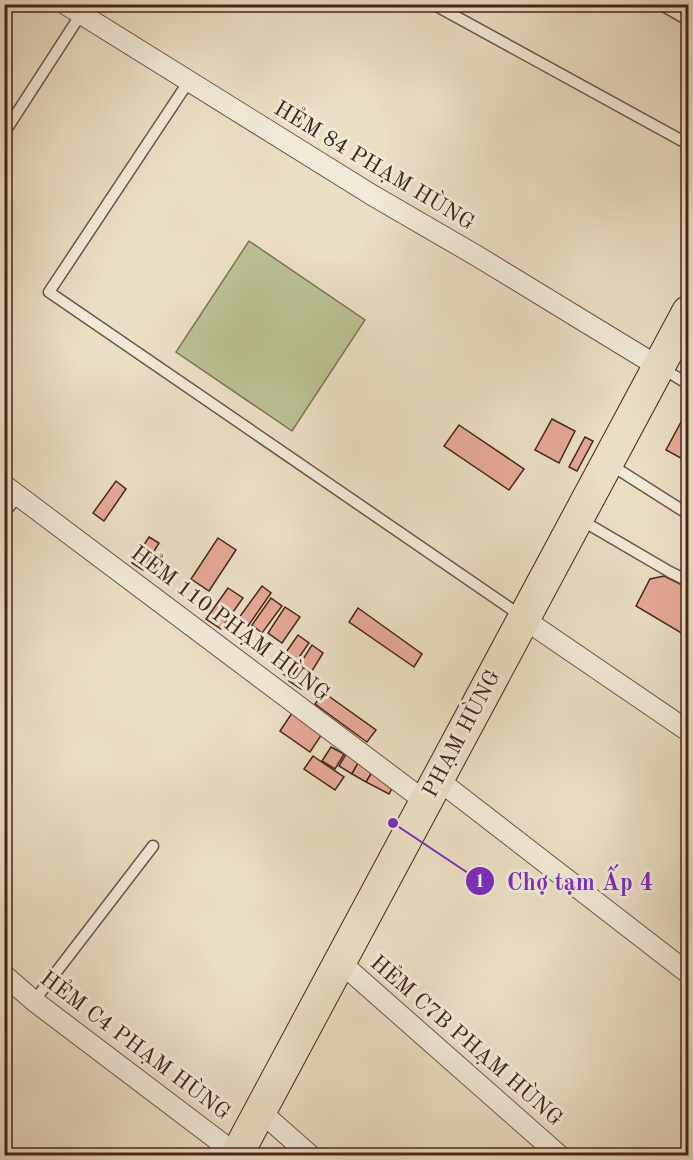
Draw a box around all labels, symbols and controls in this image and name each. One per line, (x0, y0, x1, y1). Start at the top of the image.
street label: HẺM 84 PHẠM HÙNG (270, 94, 480, 235)
street label: HẺM 110 PHẠM HÙNG (127, 539, 336, 706)
street label: PHẠM HÙNG (416, 665, 505, 801)
callout: Chợ tạm Ấp 4 (465, 860, 665, 902)
text: Chợ tạm Ấp 4 (507, 864, 653, 896)
text: 1 (475, 873, 485, 891)
street label: HẺM C7B PHẠM HÙNG (366, 949, 569, 1130)
street label: HẺM C4 PHẠM HÙNG (36, 964, 237, 1125)

